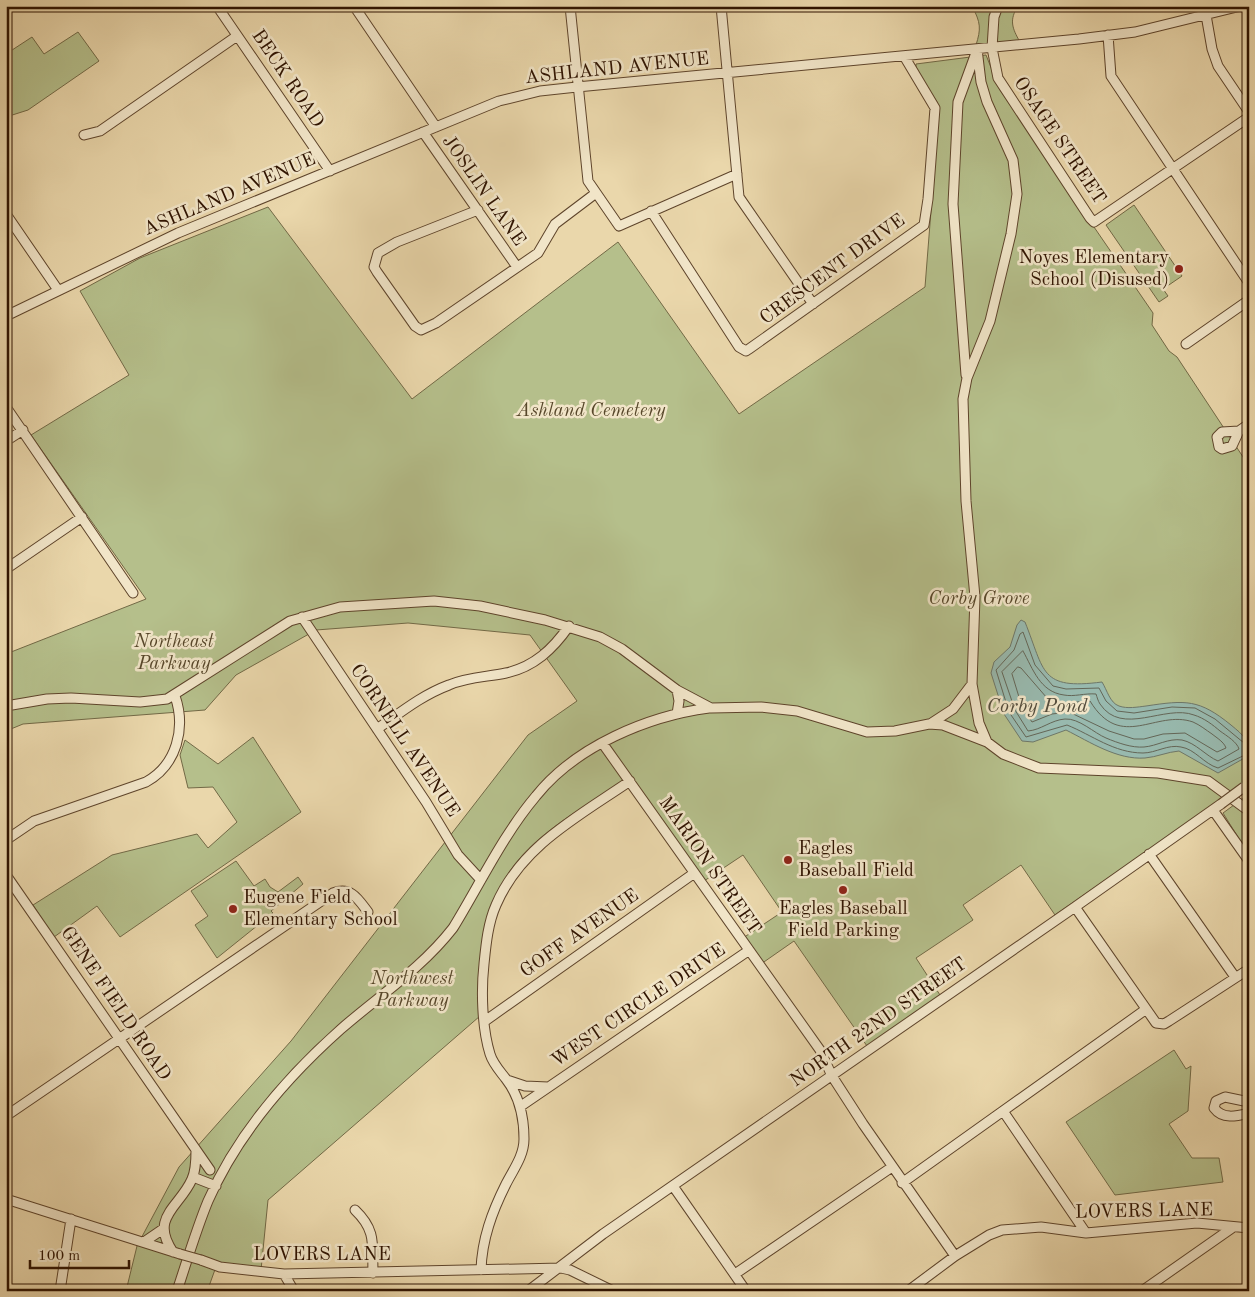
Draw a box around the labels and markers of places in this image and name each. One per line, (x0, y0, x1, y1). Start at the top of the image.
place label: Noyes Elementary School (Disused) (1019, 249, 1169, 290)
marker: Noyes Elementary School (Disused) (1173, 263, 1185, 275)
place label: Eagles Baseball Field (798, 840, 914, 881)
marker: Eagles Baseball Field (782, 854, 794, 866)
marker: Eagles Baseball Field Parking (837, 884, 849, 896)
place label: Eugene Field Elementary School (243, 889, 398, 930)
place label: Eagles Baseball Field Parking (778, 900, 908, 941)
marker: Eugene Field Elementary School (227, 903, 239, 915)

